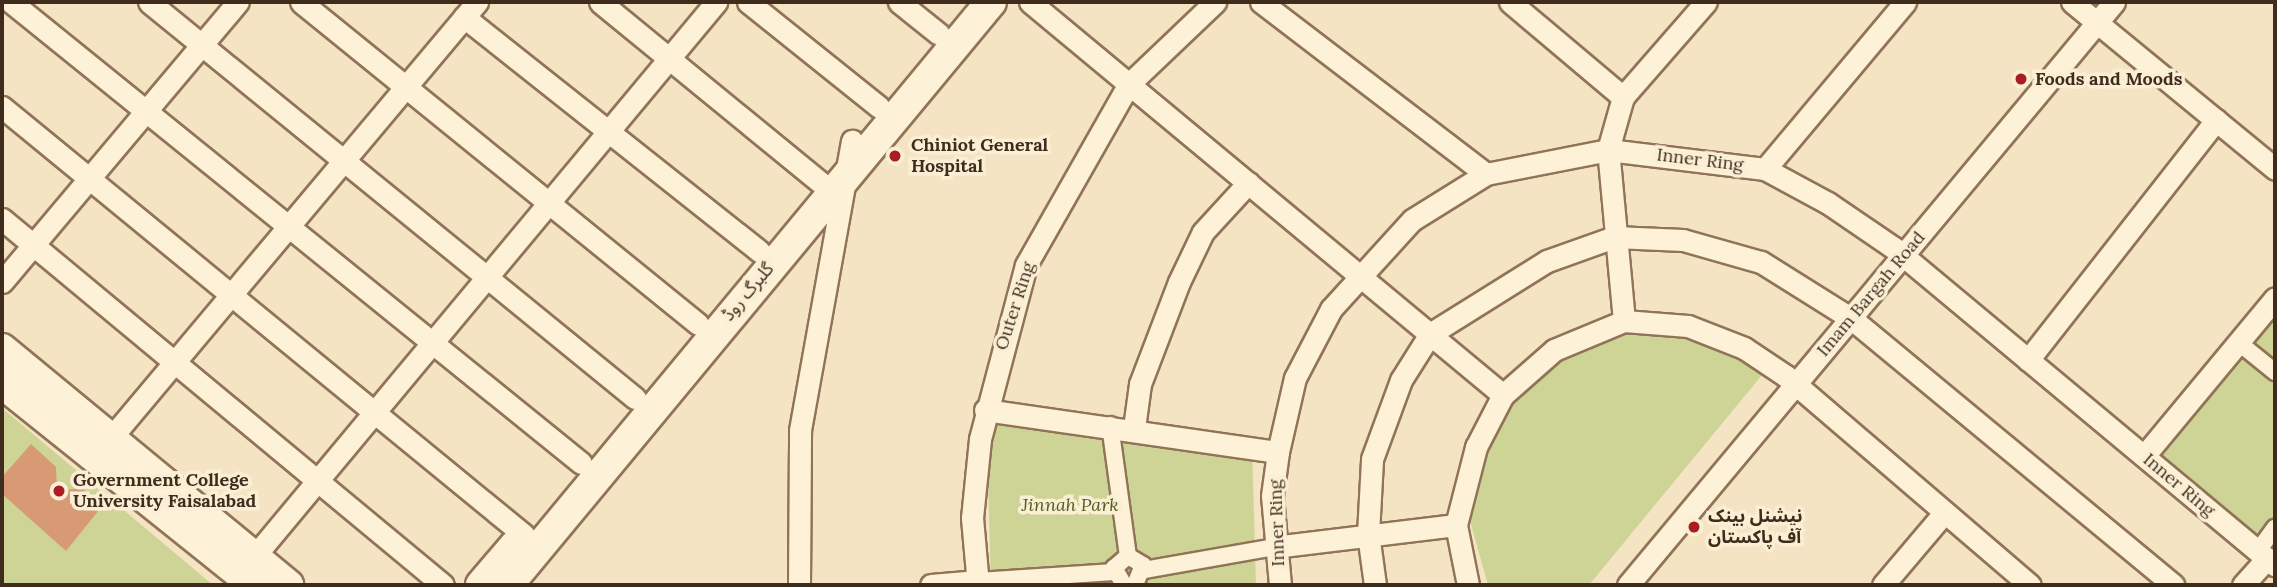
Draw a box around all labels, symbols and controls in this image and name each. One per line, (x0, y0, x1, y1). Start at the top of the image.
place label: Foods and Moods (2035, 68, 2182, 90)
marker: Foods and Moods (2013, 71, 2029, 87)
place label: Chiniot General Hospital (911, 135, 1048, 178)
street label: Inner Ring (1655, 144, 1745, 176)
marker: Chiniot General Hospital (885, 146, 905, 166)
street label: Imam Bargah Road (1812, 227, 1930, 361)
street label: گلبرگ روڈ (718, 259, 778, 325)
street label: Outer Ring (991, 259, 1039, 353)
street label: Inner Ring (2139, 449, 2219, 521)
place label: Government College University Faisalabad (73, 470, 256, 512)
street label: Inner Ring (1265, 479, 1289, 567)
marker: Government College University Faisalabad (51, 483, 67, 499)
park label: Jinnah Park (1021, 494, 1119, 516)
place label: نیشنل بینک آف پاکستان (1708, 506, 1802, 548)
marker: نیشنل بینک آف پاکستان (1686, 519, 1702, 535)

